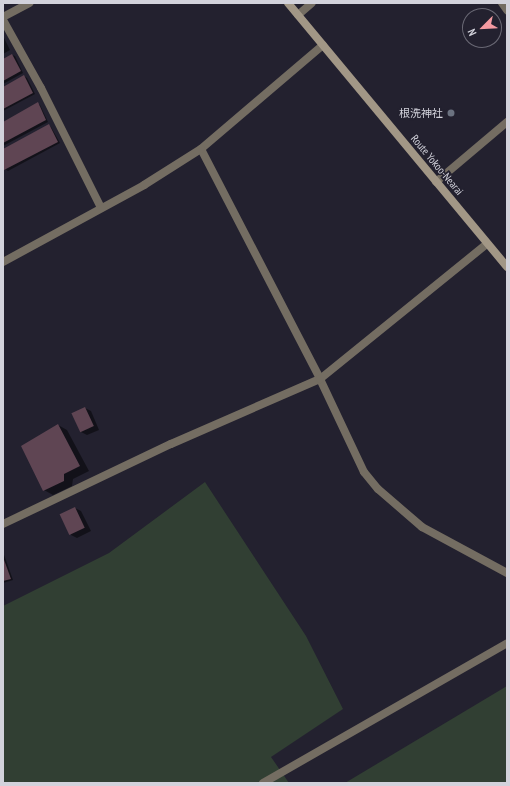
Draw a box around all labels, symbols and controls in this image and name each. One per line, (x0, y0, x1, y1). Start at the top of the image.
north arrow (462, 8, 502, 48)
text: N (464, 27, 480, 38)
place label: 根洗神社 (399, 106, 443, 120)
marker: 根洗神社 (446, 108, 456, 118)
street label: Route Yokoo-Nearai (408, 132, 466, 198)

